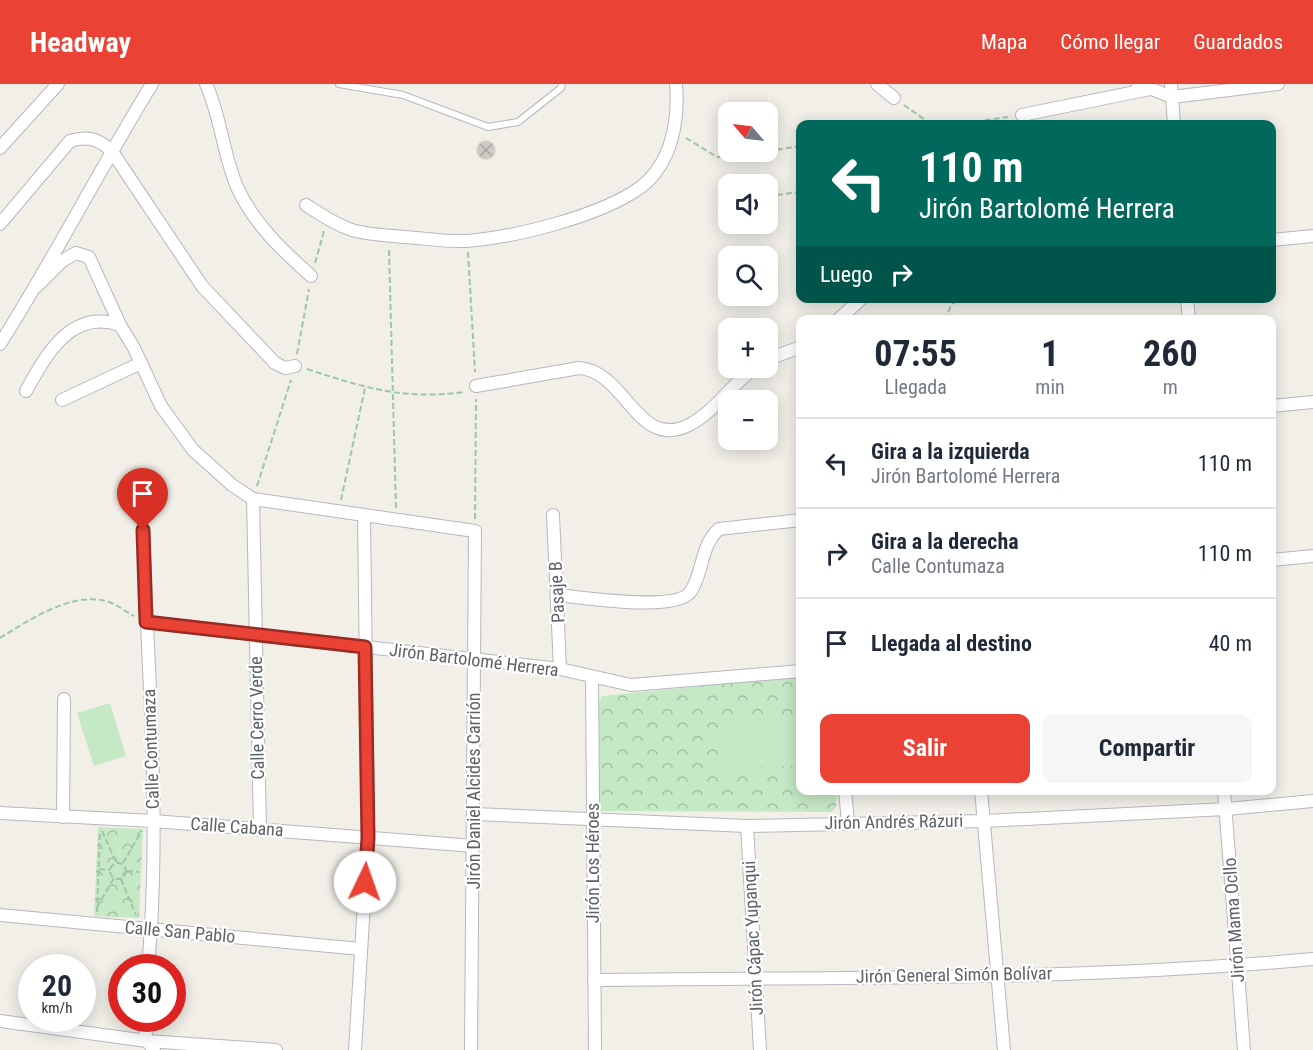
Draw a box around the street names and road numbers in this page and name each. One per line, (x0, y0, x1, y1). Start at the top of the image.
street label: Pasaje B (544, 561, 569, 623)
street label: Jirón Bartolomé Herrera (388, 639, 560, 680)
street label: Calle Cerro Verde (245, 656, 268, 780)
street label: Calle Contumaza (138, 689, 163, 810)
street label: Jirón Daniel Alcides Carrión (463, 693, 484, 889)
street label: Jirón Los Héroes (582, 803, 603, 923)
street label: Jirón Andrés Rázuri (825, 810, 963, 833)
street label: Calle Cabana (190, 813, 284, 840)
street label: Jirón Mama Ocllo (1219, 857, 1248, 983)
street label: Jirón Cápac Yupanqui (738, 860, 767, 1016)
street label: Calle San Pablo (124, 916, 236, 947)
street label: Jirón General Simón Bolívar (856, 962, 1053, 987)

